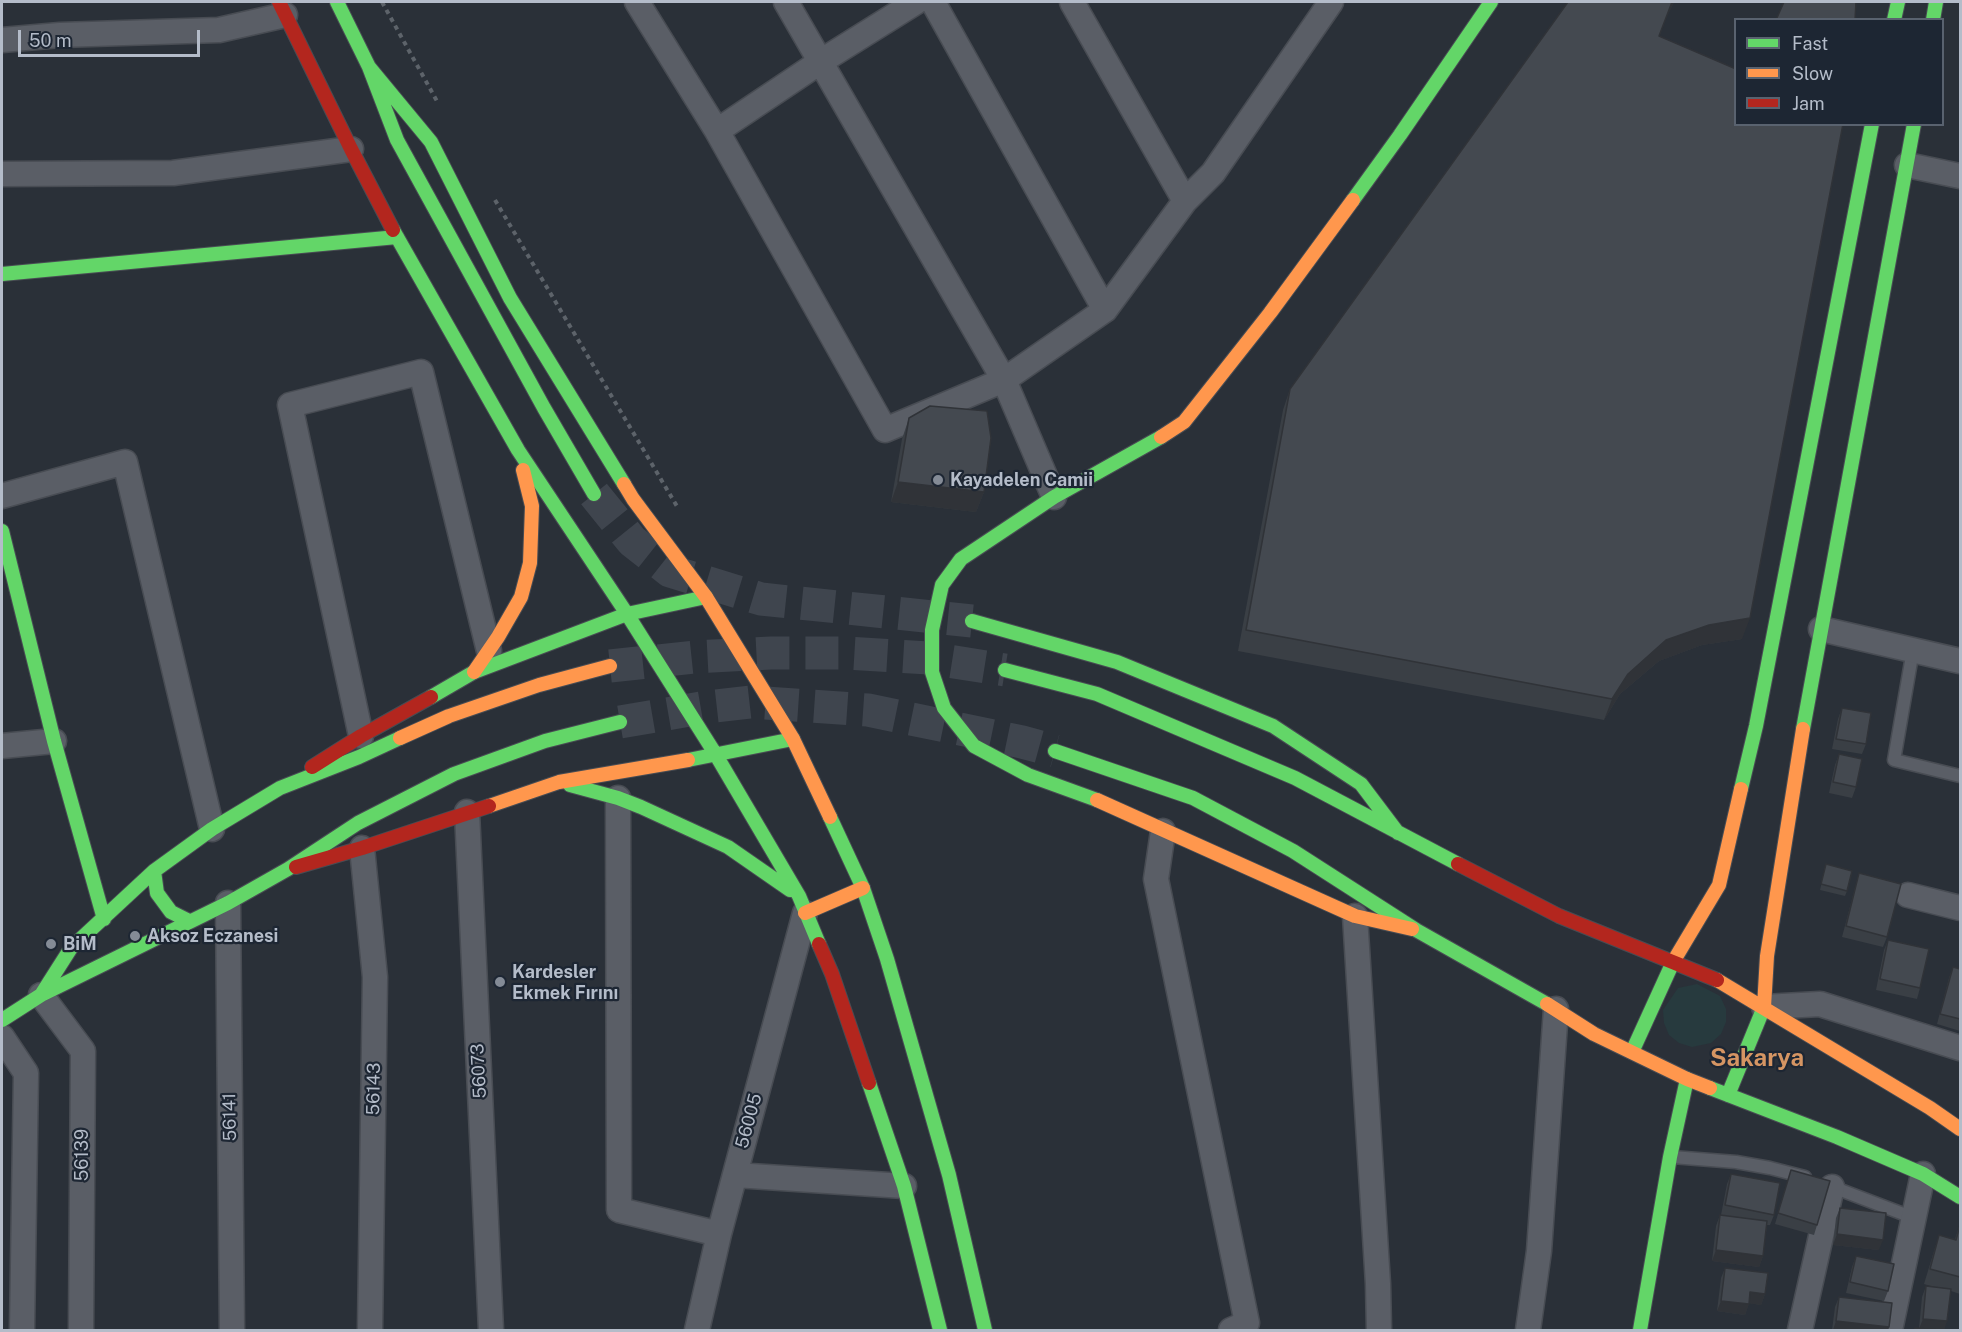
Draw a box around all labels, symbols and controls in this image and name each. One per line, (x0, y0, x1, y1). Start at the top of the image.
scale bar (21, 18, 202, 56)
legend (1734, 18, 1944, 126)
text: 50 m (29, 30, 72, 51)
text: Fast (1792, 33, 1828, 54)
text: Slow (1792, 63, 1833, 84)
text: Jam (1792, 93, 1825, 114)
place label: Kayadelen Camii (950, 469, 1093, 491)
marker: Kayadelen Camii (931, 473, 945, 487)
place label: Aksoz Eczanesi (147, 925, 278, 947)
marker: Aksoz Eczanesi (128, 929, 142, 943)
place label: BiM (63, 933, 97, 955)
marker: BiM (44, 937, 58, 951)
place label: Kardesler Ekmek Fırını (512, 961, 618, 1004)
marker: Kardesler Ekmek Fırını (493, 975, 507, 989)
street label: 56073 (467, 1043, 491, 1099)
district label: Sakarya (1710, 1045, 1804, 1073)
street label: 56143 (363, 1062, 385, 1116)
street label: 56005 (731, 1091, 767, 1151)
street label: 56141 (219, 1092, 241, 1142)
street label: 56139 (71, 1129, 93, 1181)

